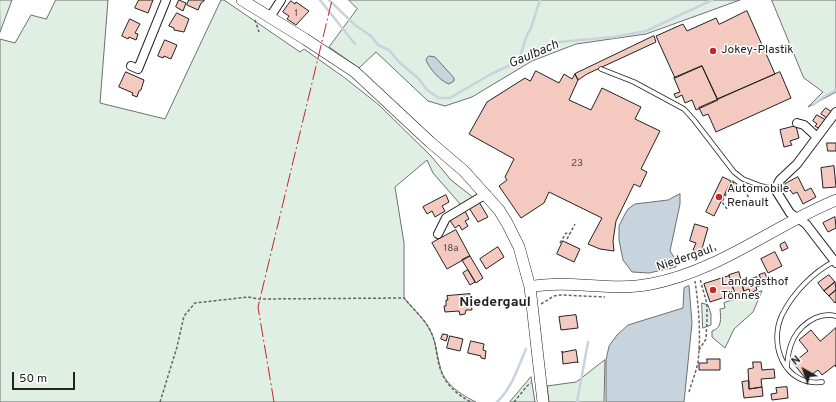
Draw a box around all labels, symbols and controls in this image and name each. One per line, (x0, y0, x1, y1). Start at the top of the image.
house number: 1 (294, 8, 298, 20)
water label: Gaulbach (507, 38, 561, 72)
place label: Jokey-Plastik (721, 44, 794, 58)
marker: Jokey-Plastik (708, 46, 718, 56)
house number: 23 (571, 158, 583, 170)
place label: Automobile Renault (727, 183, 789, 211)
marker: Automobile Renault (714, 192, 724, 202)
house number: 18a (443, 243, 459, 255)
street label: Niedergaul (655, 243, 715, 275)
place label: Landgasthof Tönnes (721, 276, 788, 304)
marker: Landgasthof Tönnes (708, 285, 718, 295)
district label: Niedergaul (459, 295, 531, 311)
north arrow (784, 350, 824, 390)
text: N (789, 353, 804, 369)
scale bar (14, 364, 77, 390)
text: 50 m (19, 371, 47, 387)

